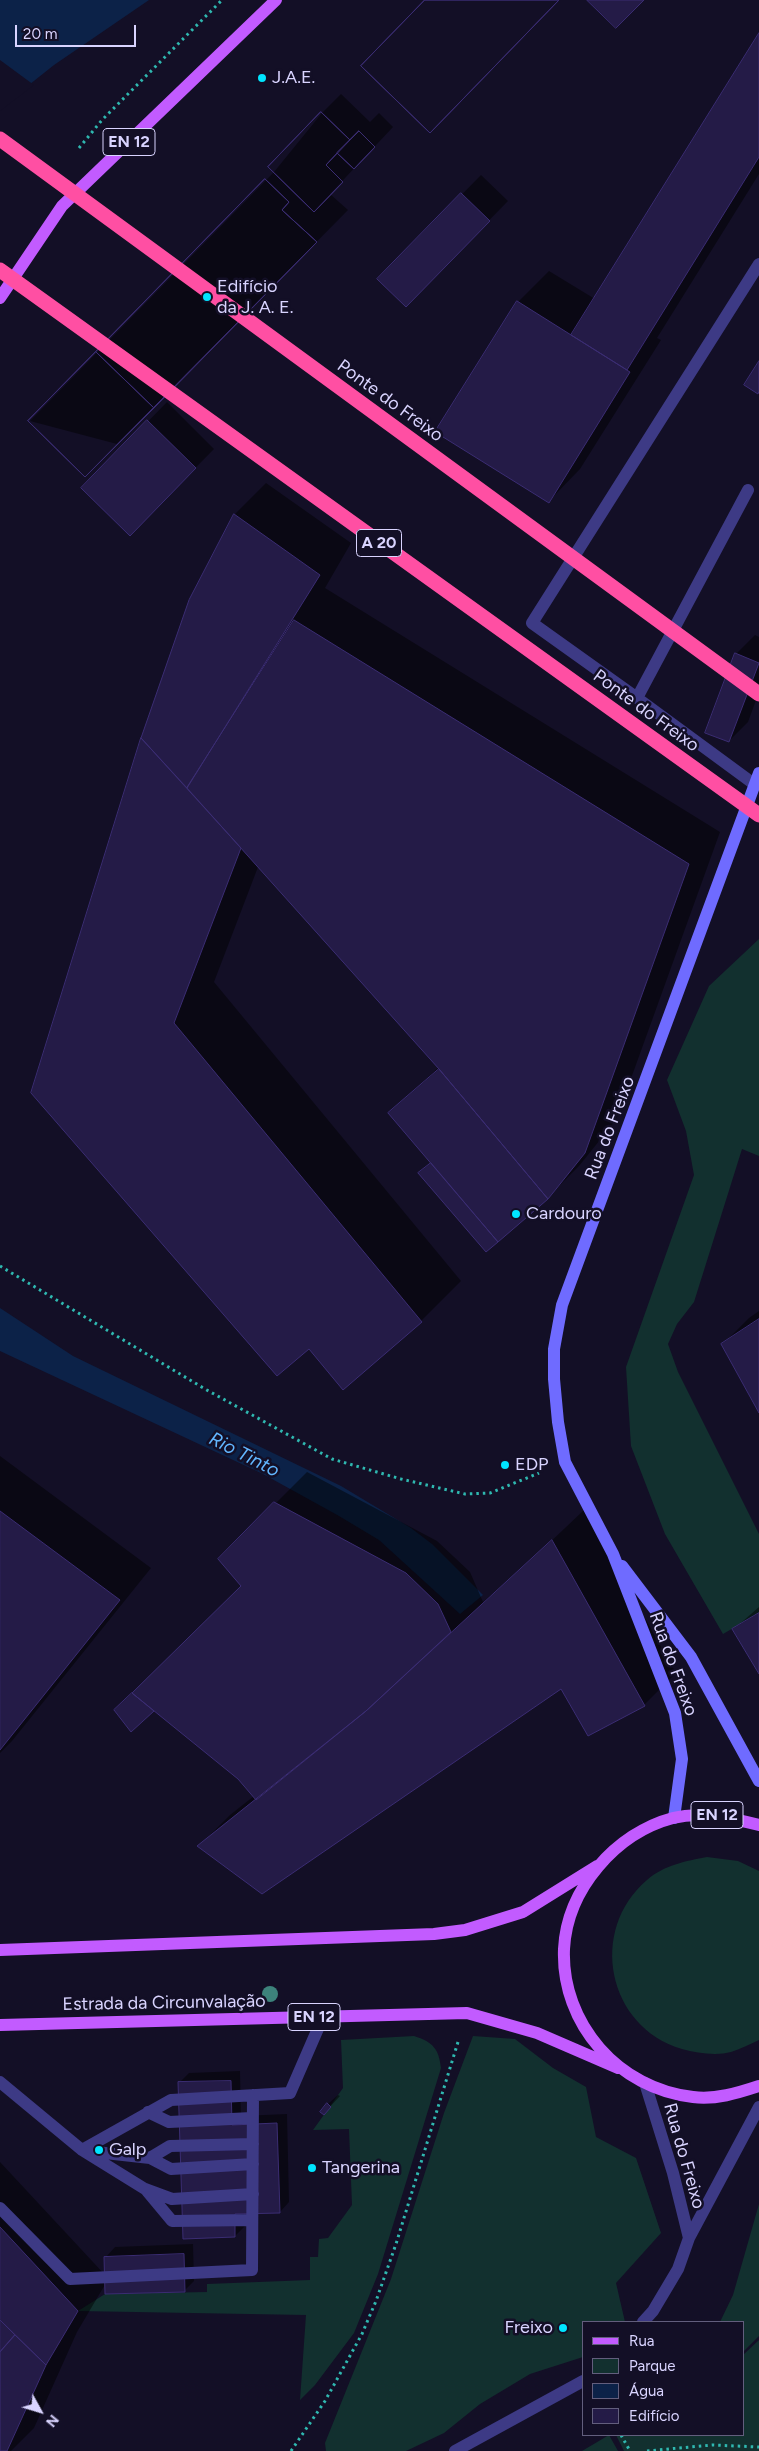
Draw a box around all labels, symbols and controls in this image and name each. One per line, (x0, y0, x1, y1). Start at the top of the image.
scale bar (18, 15, 139, 47)
text: 20 m (23, 25, 57, 43)
place label: J.A.E. (272, 67, 315, 89)
marker: J.A.E. (256, 72, 268, 84)
road number: EN 12 (103, 128, 155, 156)
place label: Edifício da J. A. E. (217, 276, 293, 318)
marker: Edifício da J. A. E. (201, 291, 213, 303)
street label: Ponte do Freixo (333, 355, 447, 447)
road number: A 20 (356, 530, 402, 556)
street label: Ponte do Freixo (589, 665, 703, 757)
street label: Rua do Freixo (580, 1073, 640, 1183)
place label: Cardouro (526, 1203, 602, 1225)
marker: Cardouro (510, 1208, 522, 1220)
water label: Rio Tinto (205, 1428, 283, 1482)
place label: EDP (515, 1454, 548, 1476)
marker: EDP (499, 1459, 511, 1471)
street label: Rua do Freixo (644, 1609, 702, 1719)
road number: EN 12 (691, 1802, 743, 1828)
street label: Estrada da Circunvalação (62, 1990, 266, 2016)
road number: EN 12 (288, 2004, 340, 2030)
street label: Rua do Freixo (659, 2101, 709, 2211)
place label: Galp (109, 2139, 146, 2161)
marker: Galp (93, 2144, 105, 2156)
place label: Tangerina (322, 2157, 400, 2179)
marker: Tangerina (306, 2162, 318, 2174)
place label: Freixo (504, 2317, 553, 2339)
legend (582, 2321, 744, 2436)
marker: Freixo (557, 2322, 569, 2334)
text: Rua (629, 2332, 654, 2350)
text: Parque (629, 2357, 676, 2375)
text: Água (629, 2382, 664, 2400)
north arrow (15, 2386, 65, 2436)
text: Edifício (629, 2407, 679, 2425)
text: N (42, 2411, 62, 2430)

